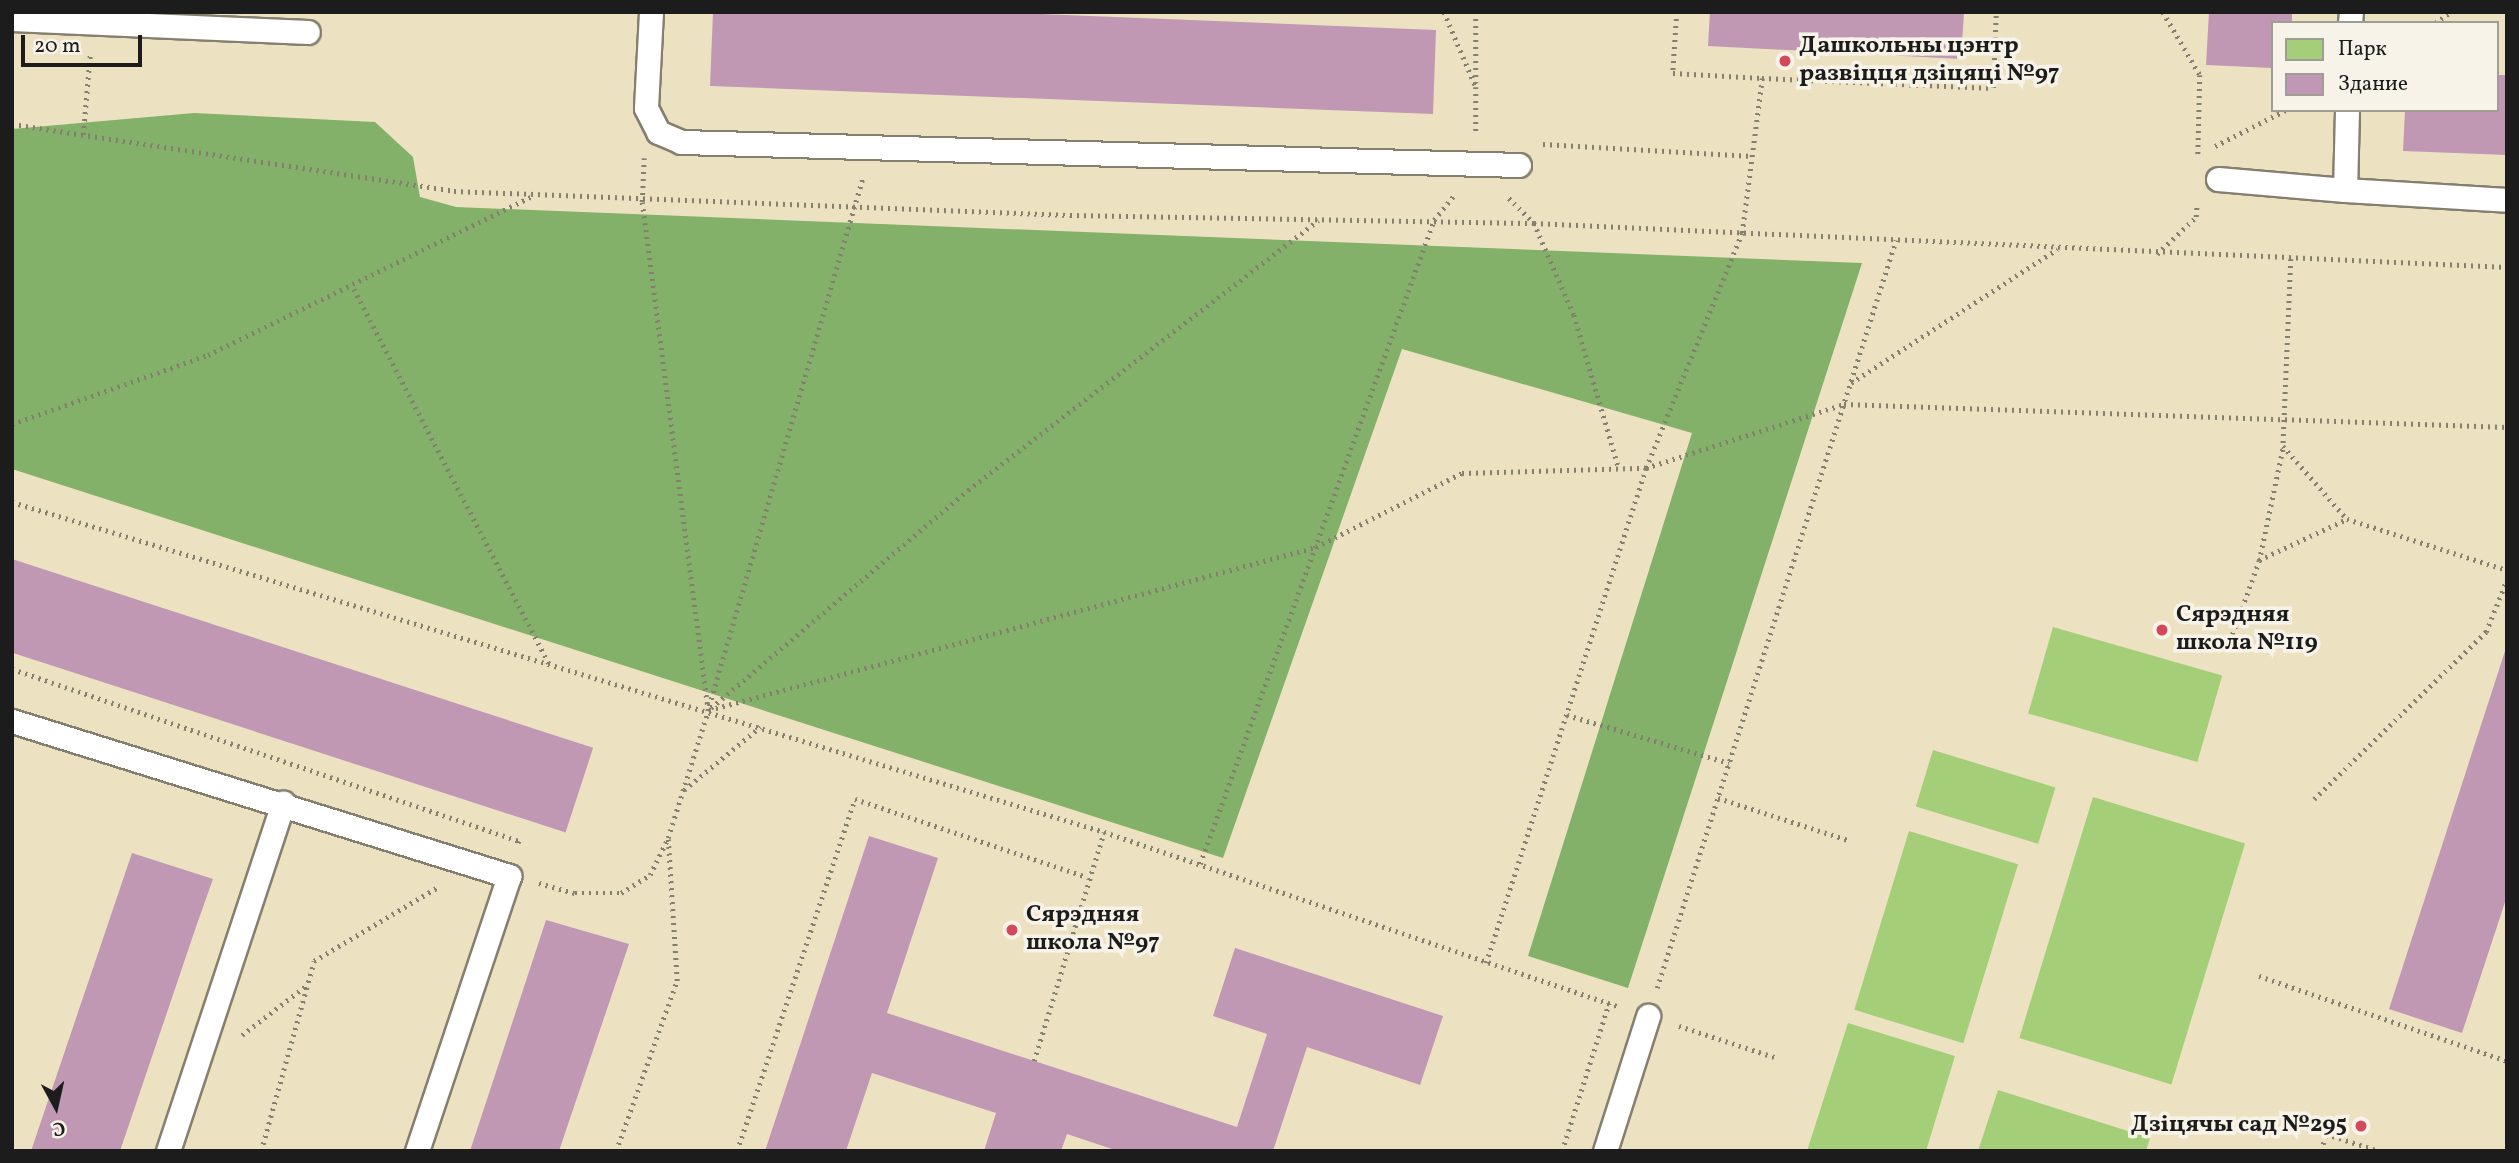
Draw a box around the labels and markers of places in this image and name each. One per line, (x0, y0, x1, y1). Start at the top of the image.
place label: Дашкольны цэнтр развіцця дзіцяці №97 (1799, 33, 2059, 89)
marker: Дашкольны цэнтр развіцця дзіцяці №97 (1777, 53, 1793, 69)
place label: Сярэдняя школа №119 (2176, 602, 2318, 658)
marker: Сярэдняя школа №119 (2154, 622, 2170, 638)
place label: Сярэдняя школа №97 (1026, 902, 1160, 958)
marker: Сярэдняя школа №97 (1004, 922, 1020, 938)
place label: Дзіцячы сад №295 (2131, 1112, 2347, 1140)
marker: Дзіцячы сад №295 (2353, 1118, 2369, 1134)

